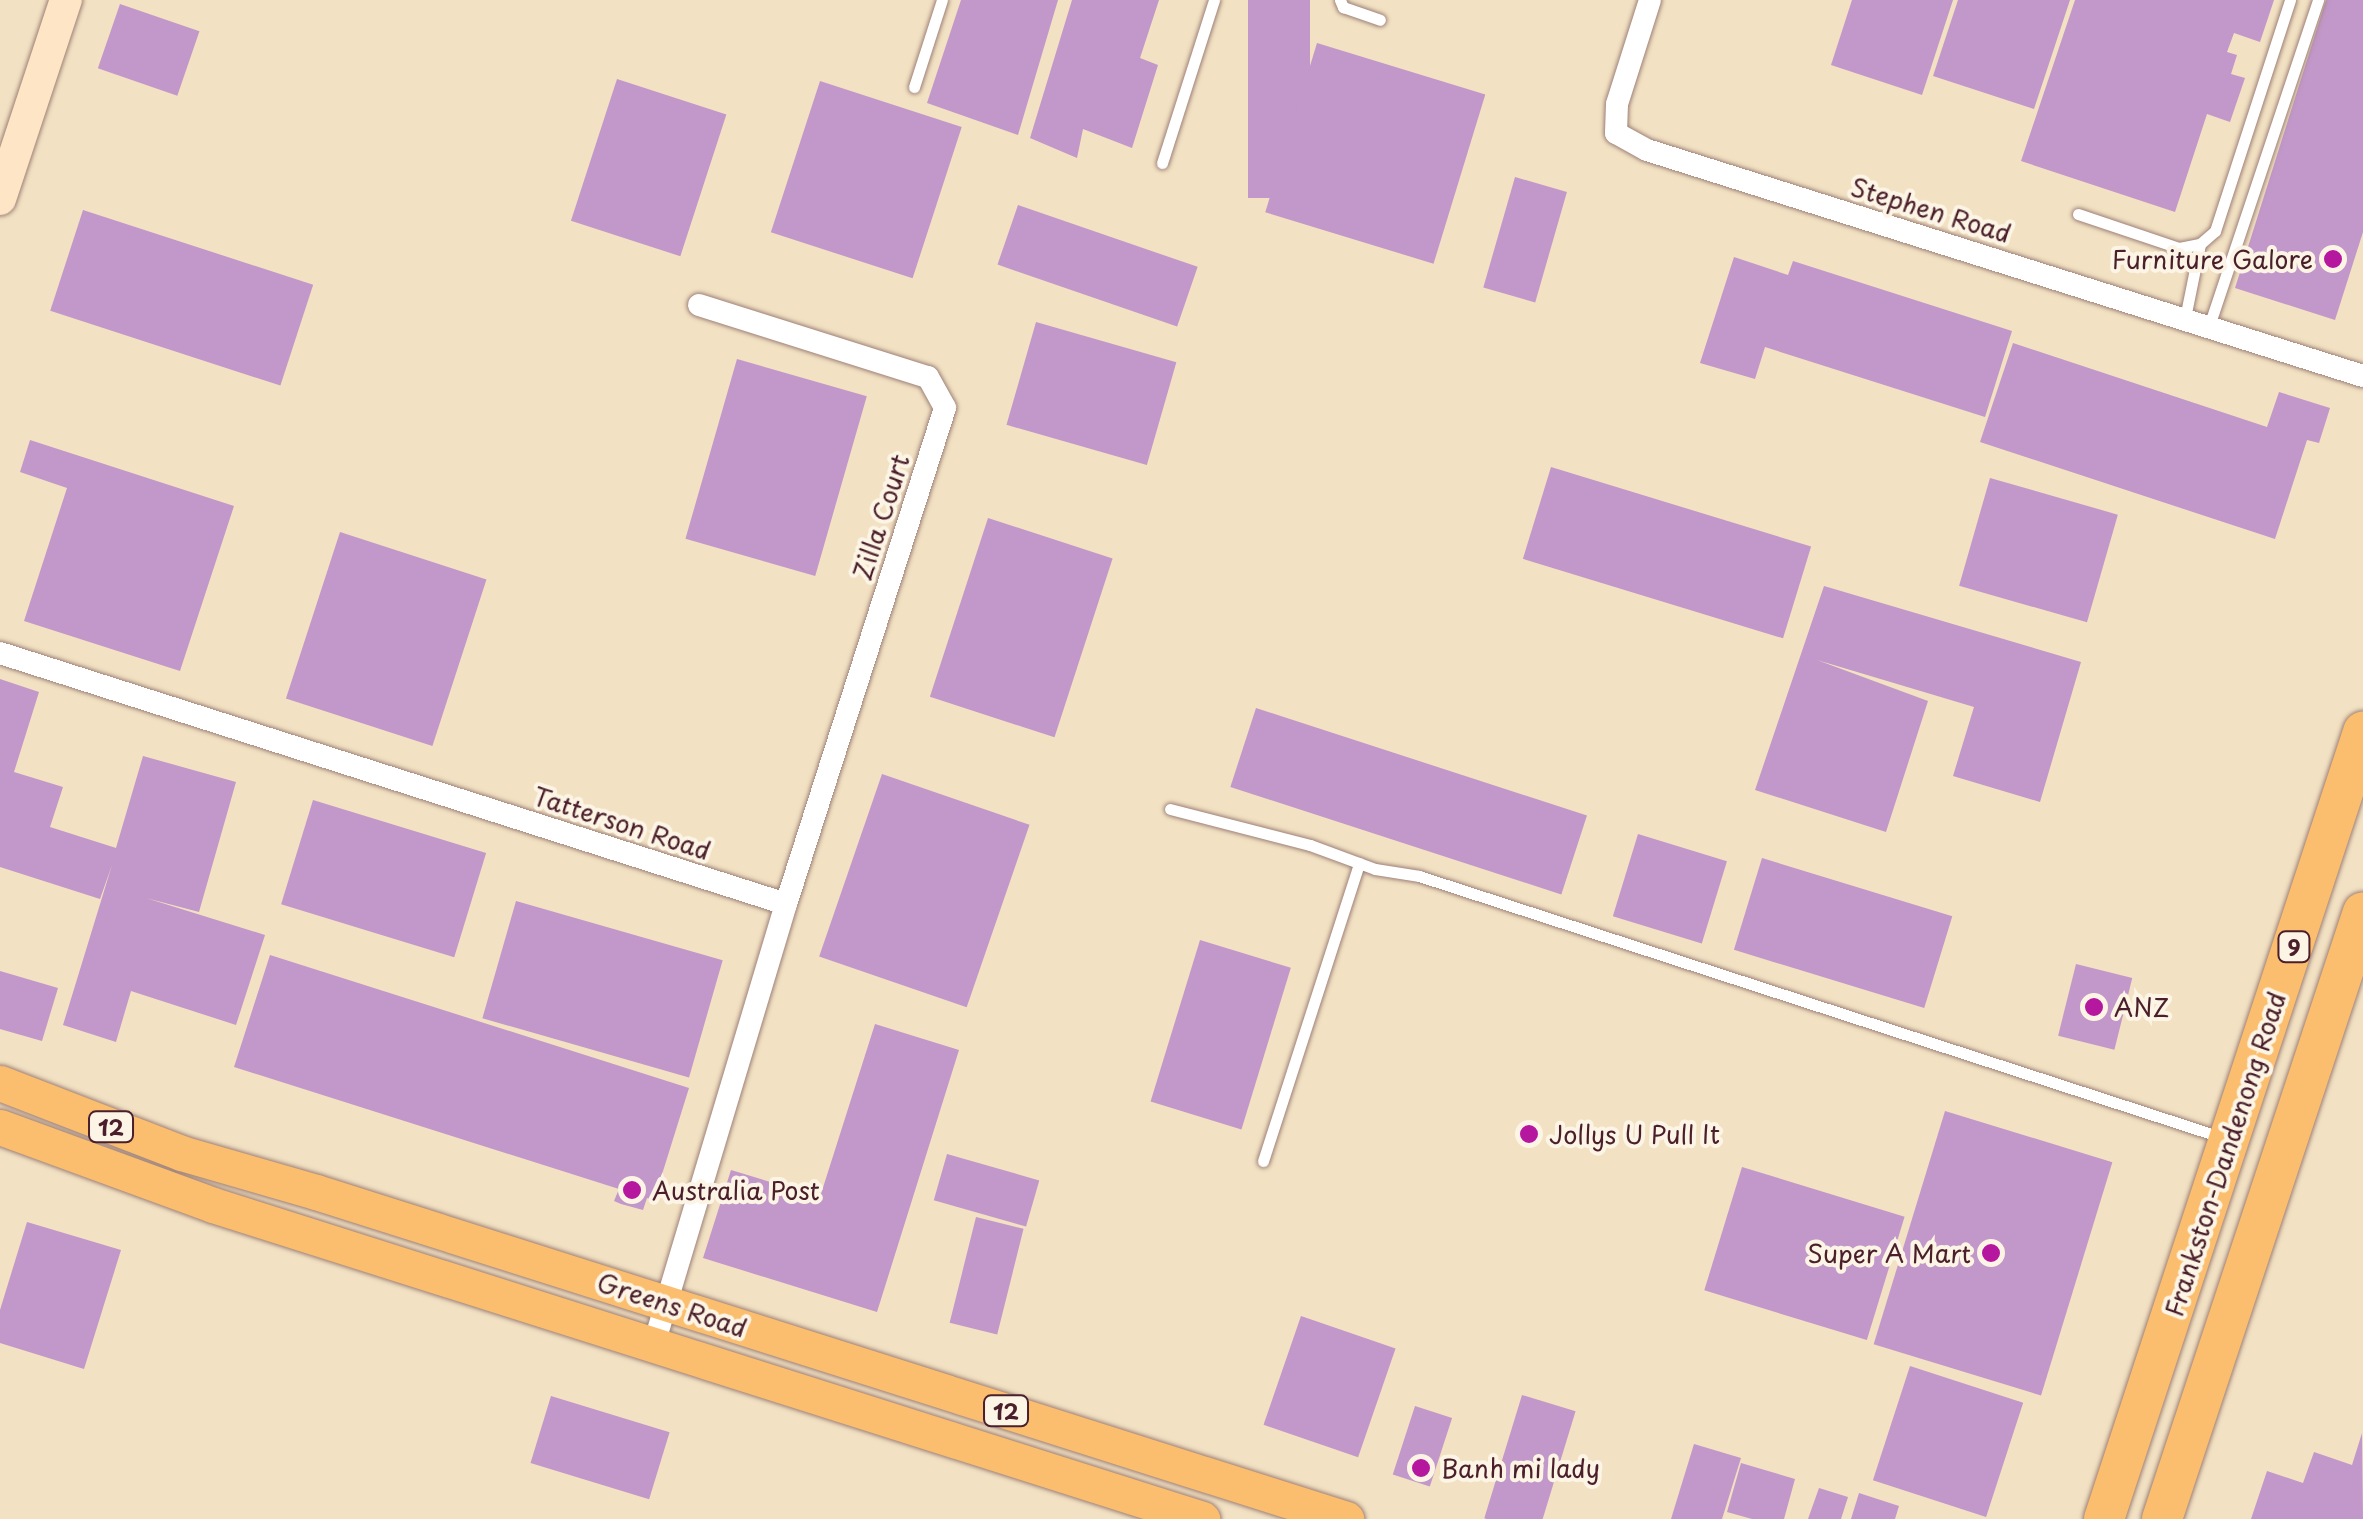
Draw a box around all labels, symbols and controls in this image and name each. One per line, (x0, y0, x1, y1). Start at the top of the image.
street label: Stephen Road (1847, 171, 2015, 249)
place label: Furniture Galore (2111, 244, 2313, 274)
marker: Furniture Galore (2322, 248, 2344, 270)
street label: Zilla Court (847, 451, 915, 583)
street label: Tatterson Road (530, 780, 714, 866)
road number: 9 (2276, 930, 2312, 964)
street label: Frankston-Dandenong Road (2158, 988, 2292, 1320)
place label: ANZ (2114, 992, 2169, 1022)
marker: ANZ (2083, 996, 2105, 1018)
road number: 12 (86, 1110, 136, 1144)
place label: Jollys U Pull It (1549, 1119, 1722, 1149)
marker: Jollys U Pull It (1518, 1123, 1540, 1145)
place label: Australia Post (652, 1175, 820, 1205)
marker: Australia Post (621, 1179, 643, 1201)
place label: Super A Mart (1805, 1238, 1971, 1268)
marker: Super A Mart (1980, 1242, 2002, 1264)
street label: Greens Road (593, 1267, 751, 1343)
road number: 12 (981, 1394, 1031, 1428)
place label: Banh mi lady (1441, 1453, 1600, 1483)
marker: Banh mi lady (1410, 1457, 1432, 1479)

